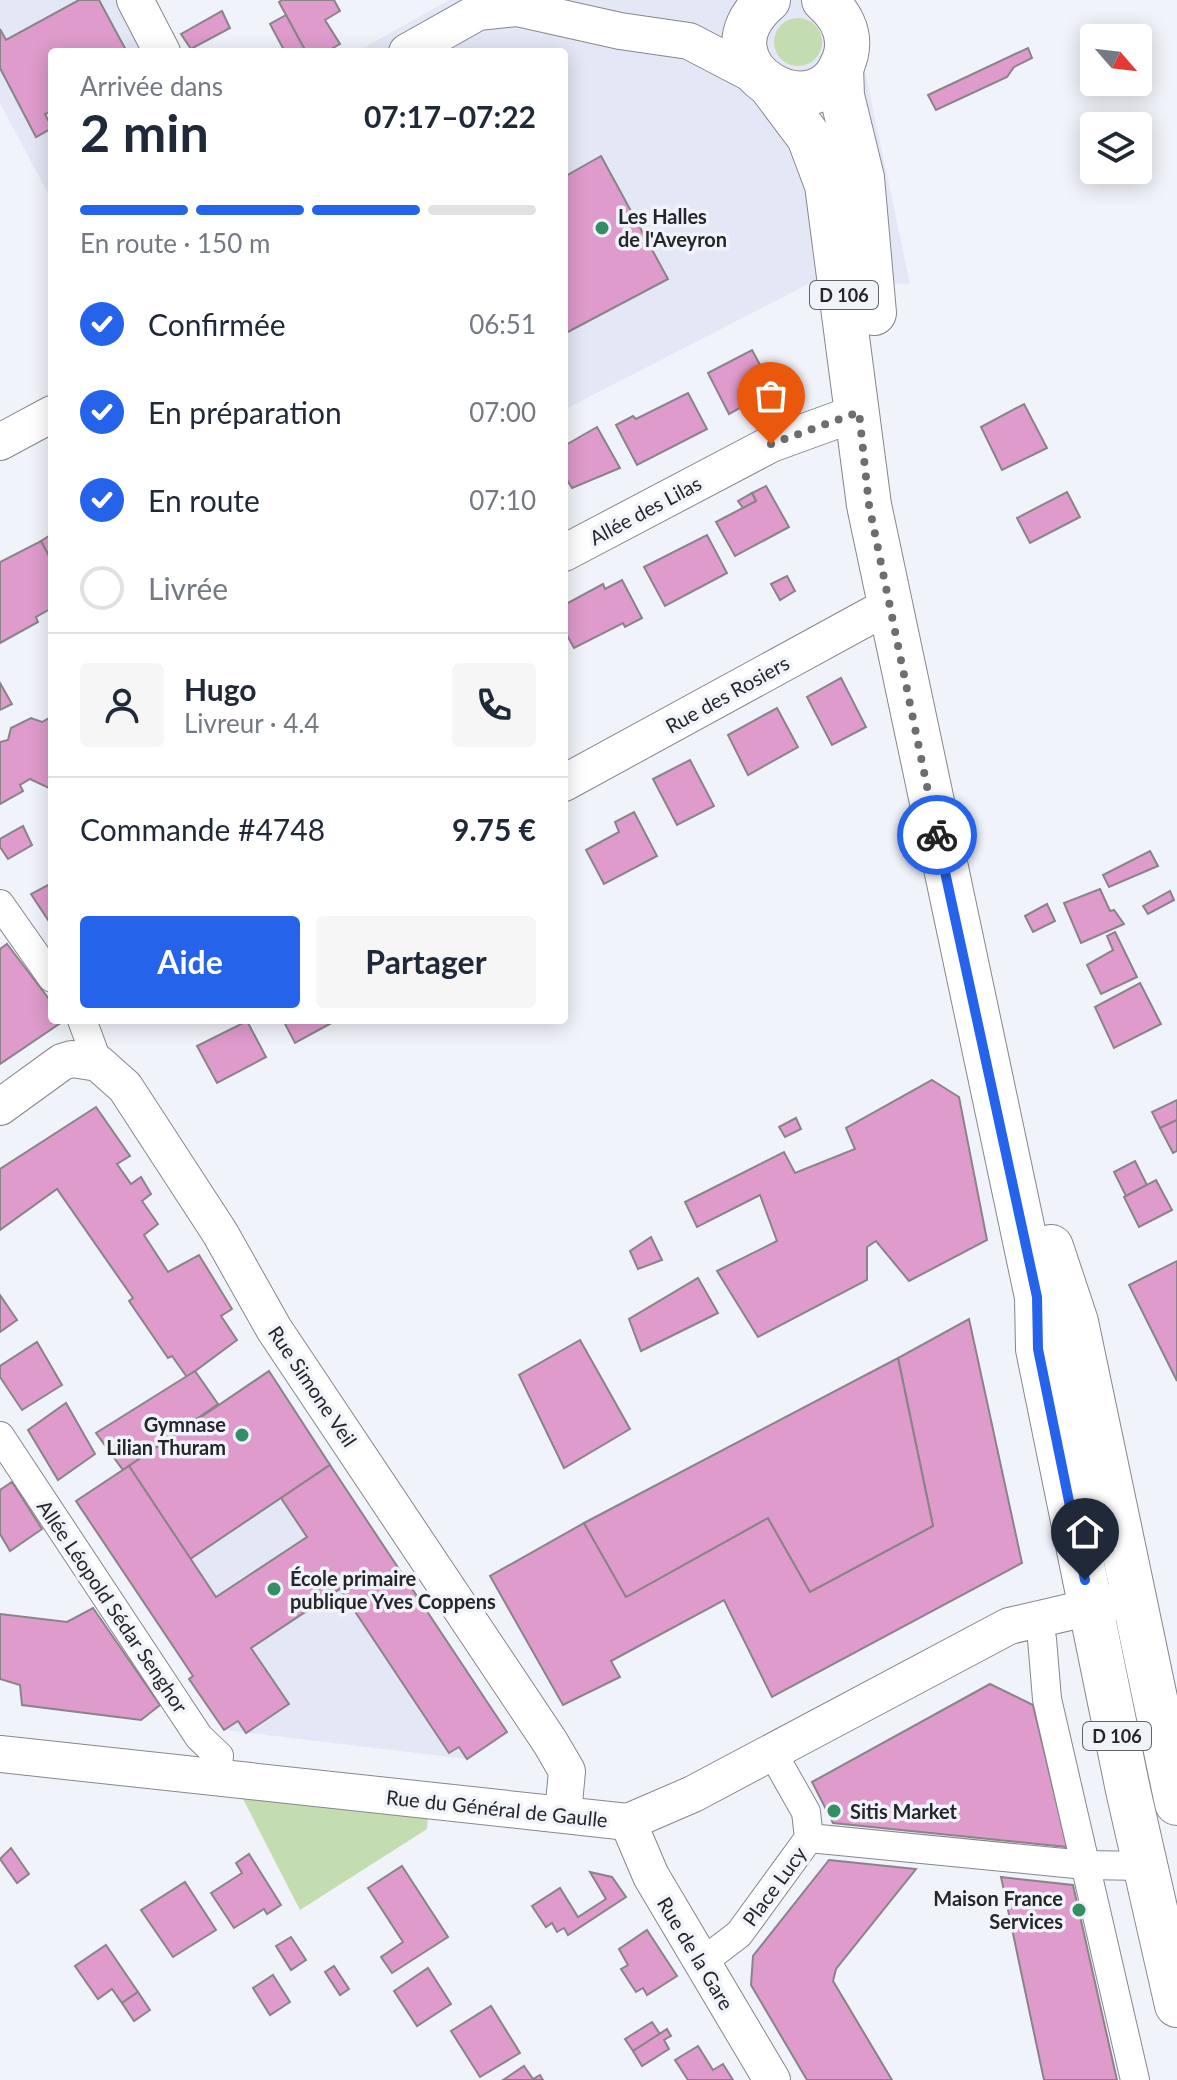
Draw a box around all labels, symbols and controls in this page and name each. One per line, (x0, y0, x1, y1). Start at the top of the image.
north arrow (1080, 24, 1152, 96)
map controls (1080, 24, 1152, 184)
text: Arrivée dans (80, 70, 223, 102)
text: 07:17–07:22 (364, 98, 536, 134)
text: 2 min (80, 101, 209, 163)
button: layers (1080, 112, 1152, 184)
place label: Les Halles de l'Aveyron (618, 204, 727, 251)
marker: Les Halles de l'Aveyron (593, 219, 611, 237)
text: En route · 150 m (80, 227, 270, 259)
road number: D 106 (810, 281, 878, 309)
icon: check (80, 302, 124, 346)
text: Confirmée (148, 306, 286, 342)
text: 06:51 (469, 308, 536, 340)
pin (737, 362, 805, 444)
icon: bag (749, 374, 793, 418)
icon: check (80, 390, 124, 434)
text: En préparation (148, 394, 342, 430)
text: 07:00 (469, 396, 536, 428)
street label: Allée des Lilas (585, 471, 705, 549)
icon: check (80, 478, 124, 522)
text: En route (148, 482, 260, 518)
text: 07:10 (469, 484, 536, 516)
text: Livrée (148, 570, 228, 606)
street label: Rue des Rosiers (661, 650, 793, 738)
button: person (80, 663, 164, 747)
button: phone (452, 663, 536, 747)
text: Hugo (184, 671, 257, 707)
text: Livreur · 4.4 (184, 707, 319, 739)
courier (897, 795, 977, 875)
text: Commande #4748 (80, 811, 325, 847)
text: 9.75 € (452, 811, 536, 847)
icon: bike (915, 813, 959, 857)
button: Aide (80, 916, 300, 1008)
button: Partager (316, 916, 536, 1008)
street label: Rue Simone Veil (264, 1321, 362, 1451)
place label: Gymnase Lilian Thuram (106, 1412, 226, 1459)
marker: Gymnase Lilian Thuram (233, 1426, 251, 1444)
street label: Allée Léopold Sédar Senghor (33, 1495, 194, 1718)
pin (1051, 1498, 1119, 1580)
icon: home (1063, 1510, 1107, 1554)
place label: École primaire publique Yves Coppens (290, 1566, 496, 1613)
marker: École primaire publique Yves Coppens (265, 1580, 283, 1598)
road number: D 106 (1083, 1722, 1151, 1750)
street label: Rue du Général de Gaulle (385, 1784, 609, 1832)
place label: Sitis Market (850, 1799, 958, 1823)
marker: Sitis Market (825, 1802, 843, 1820)
street label: Place Lucy (737, 1841, 811, 1930)
place label: Maison France Services (933, 1886, 1063, 1933)
street label: Rue de la Gare (653, 1892, 739, 2014)
marker: Maison France Services (1070, 1901, 1088, 1919)

